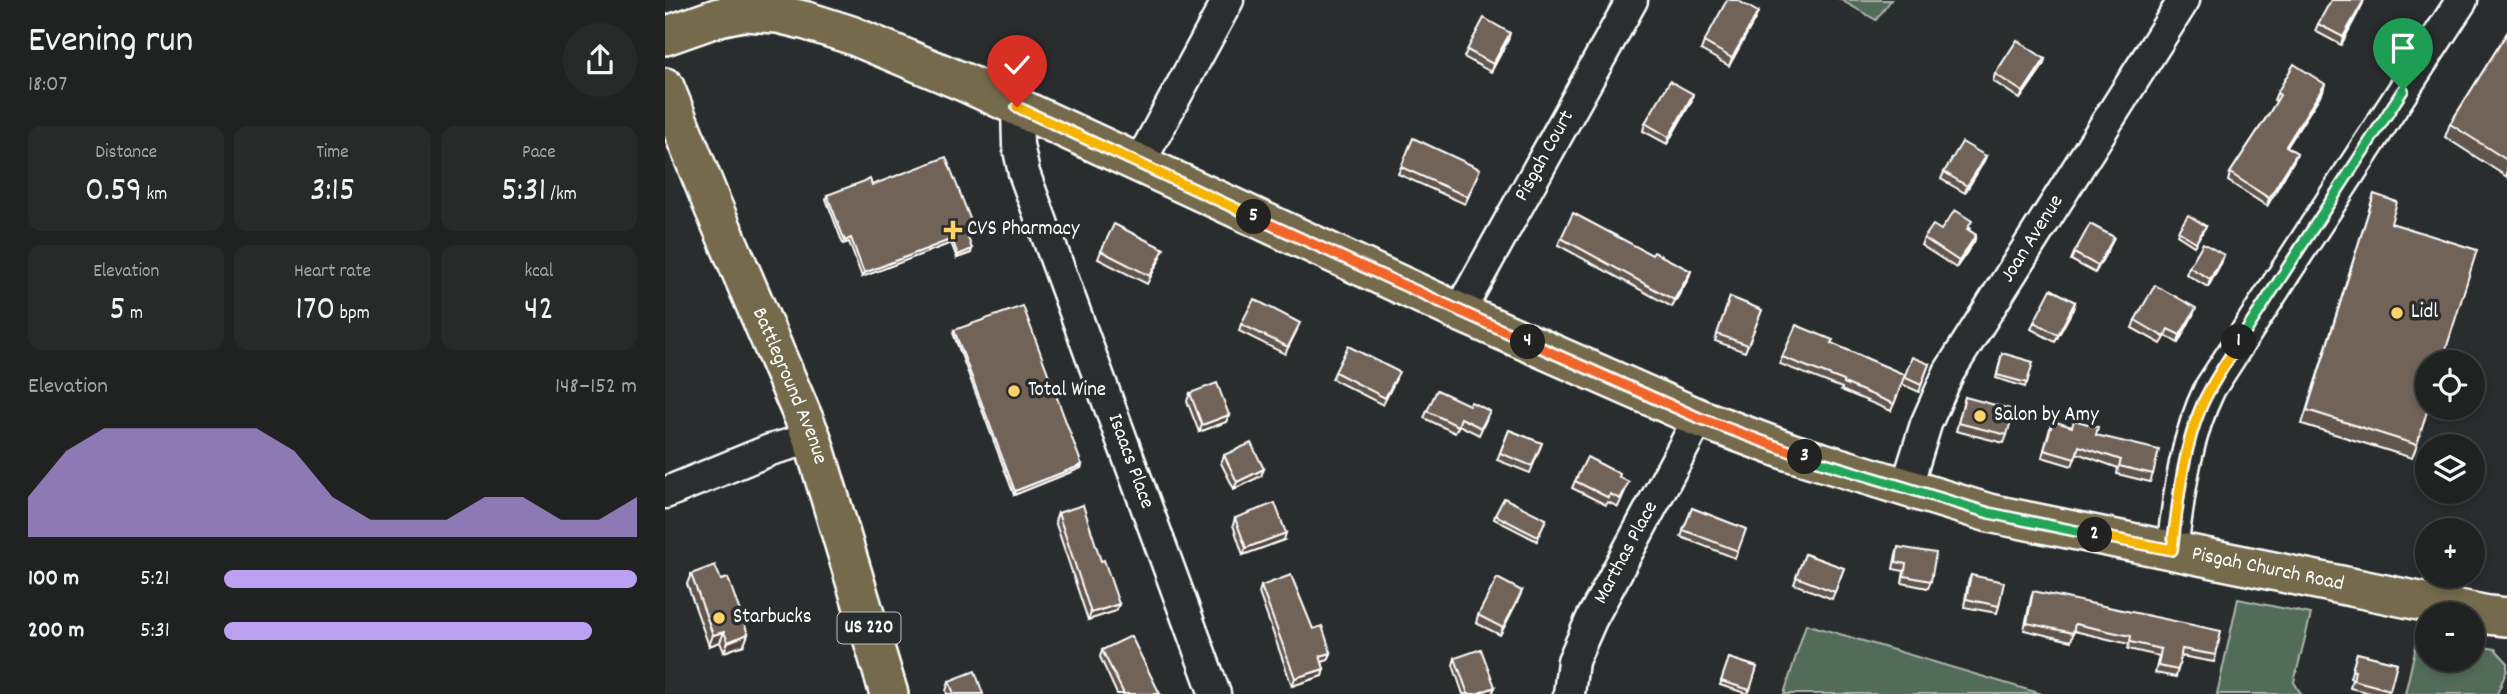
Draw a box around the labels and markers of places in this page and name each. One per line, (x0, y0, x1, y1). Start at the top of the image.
pin (2373, 18, 2433, 90)
pin (987, 35, 1047, 107)
pin: 5 (1237, 200, 1271, 234)
place label: CVS Pharmacy (967, 215, 1080, 245)
marker: CVS Pharmacy (945, 222, 961, 238)
place label: Lidl (2411, 298, 2438, 328)
marker: Lidl (2389, 305, 2405, 321)
pin: 4 (1511, 324, 1545, 360)
pin: 1 (2221, 324, 2257, 360)
place label: Total Wine (1028, 376, 1106, 406)
marker: Total Wine (1006, 383, 1022, 399)
place label: Salon by Amy (1994, 401, 2099, 431)
marker: Salon by Amy (1972, 408, 1988, 424)
pin: 3 (1787, 440, 1823, 475)
pin: 2 (2077, 518, 2113, 552)
place label: Starbucks (733, 603, 812, 633)
marker: Starbucks (711, 610, 727, 626)

